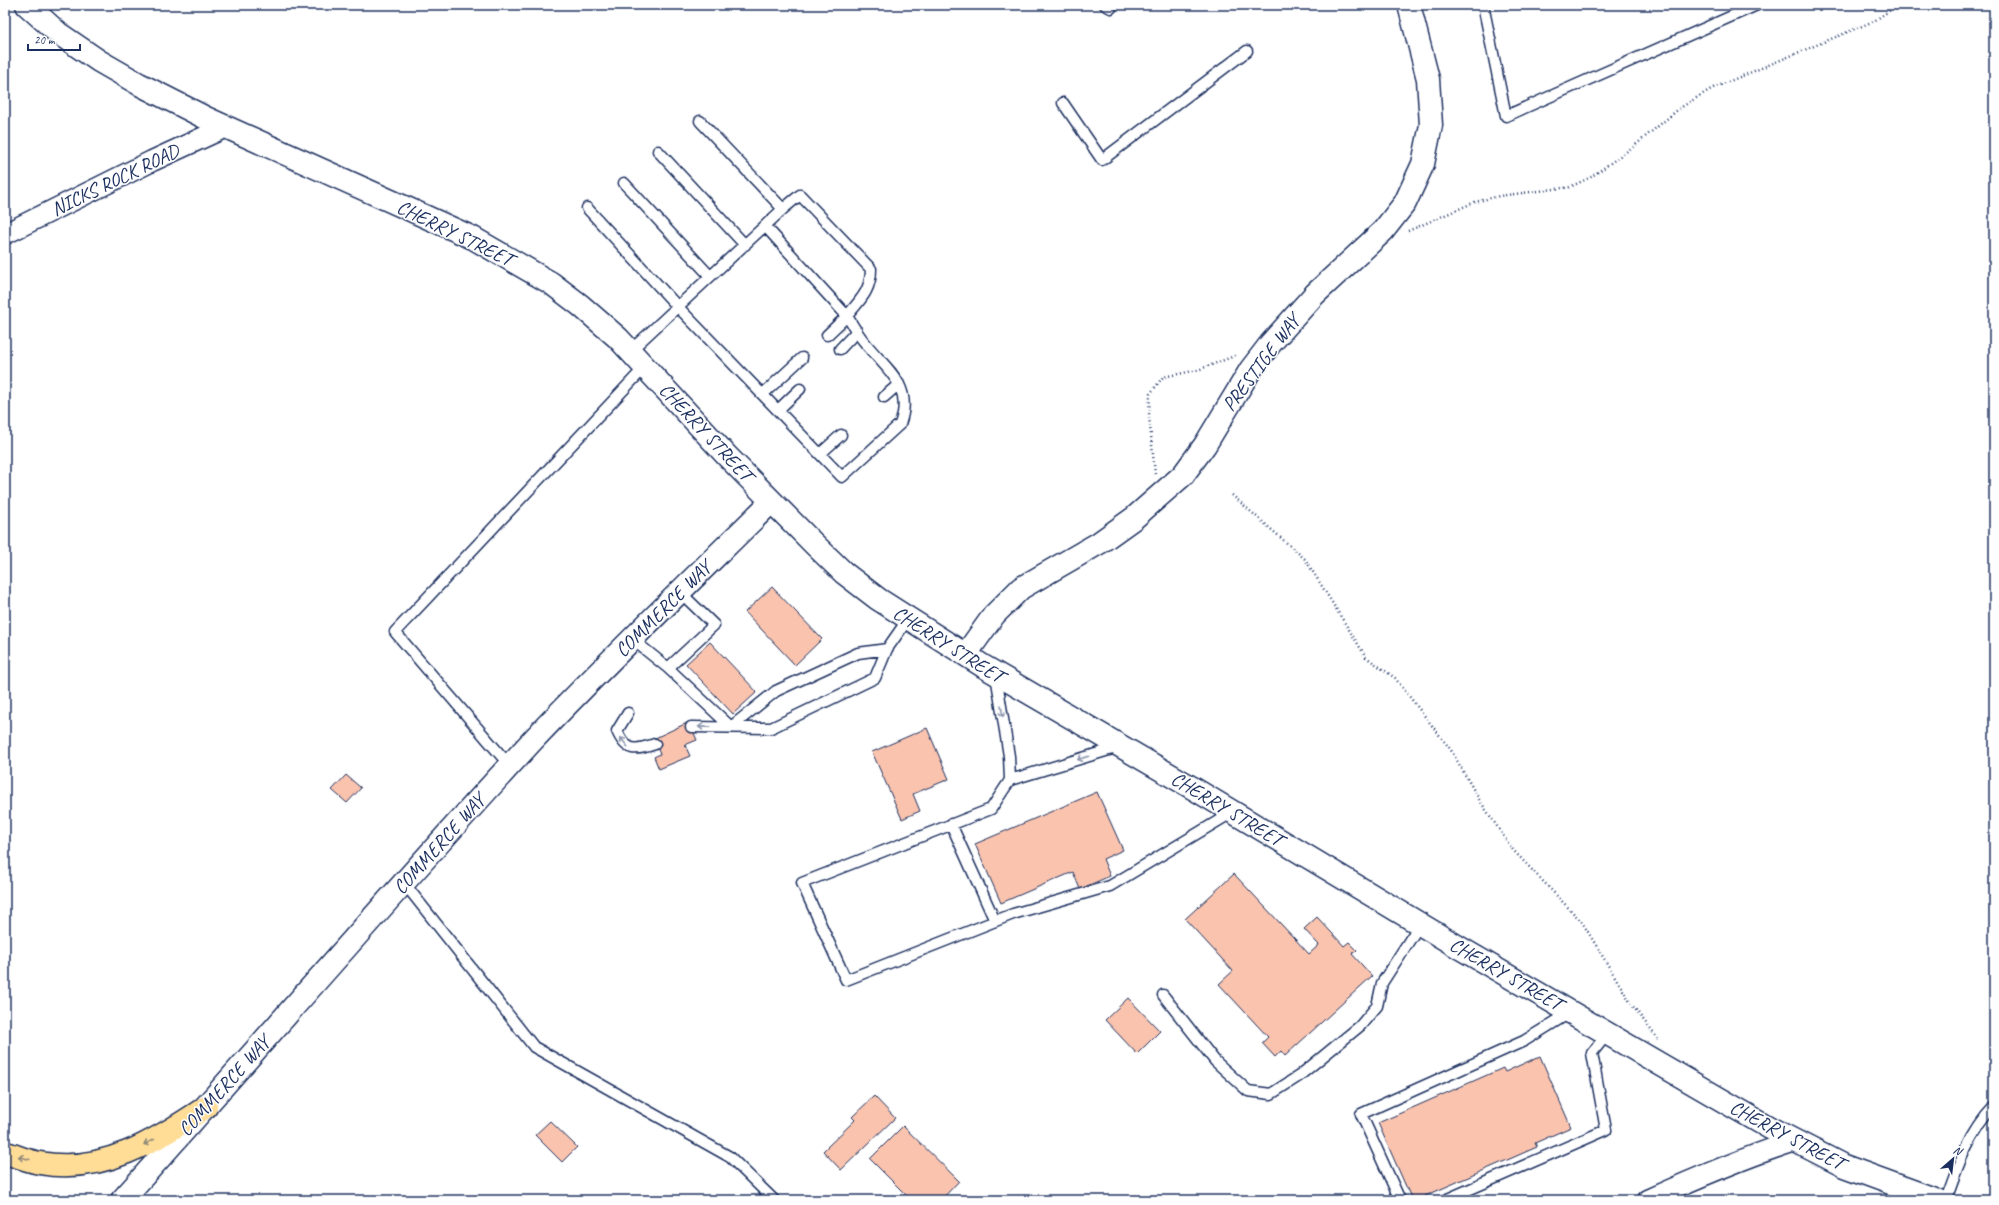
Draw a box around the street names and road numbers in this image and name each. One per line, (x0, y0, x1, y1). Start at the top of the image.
street label: NICKS ROCK ROAD (47, 137, 185, 222)
street label: CHERRY STREET (393, 194, 521, 274)
street label: PRESTIGE WAY (1217, 307, 1308, 416)
street label: CHERRY STREET (654, 377, 761, 490)
street label: COMMERCE WAY (610, 553, 719, 662)
street label: CHERRY STREET (889, 600, 1013, 690)
street label: CHERRY STREET (1167, 766, 1292, 855)
street label: COMMERCE WAY (388, 786, 493, 899)
street label: CHERRY STREET (1445, 932, 1571, 1019)
street label: COMMERCE WAY (173, 1028, 278, 1141)
street label: CHERRY STREET (1726, 1094, 1853, 1178)

